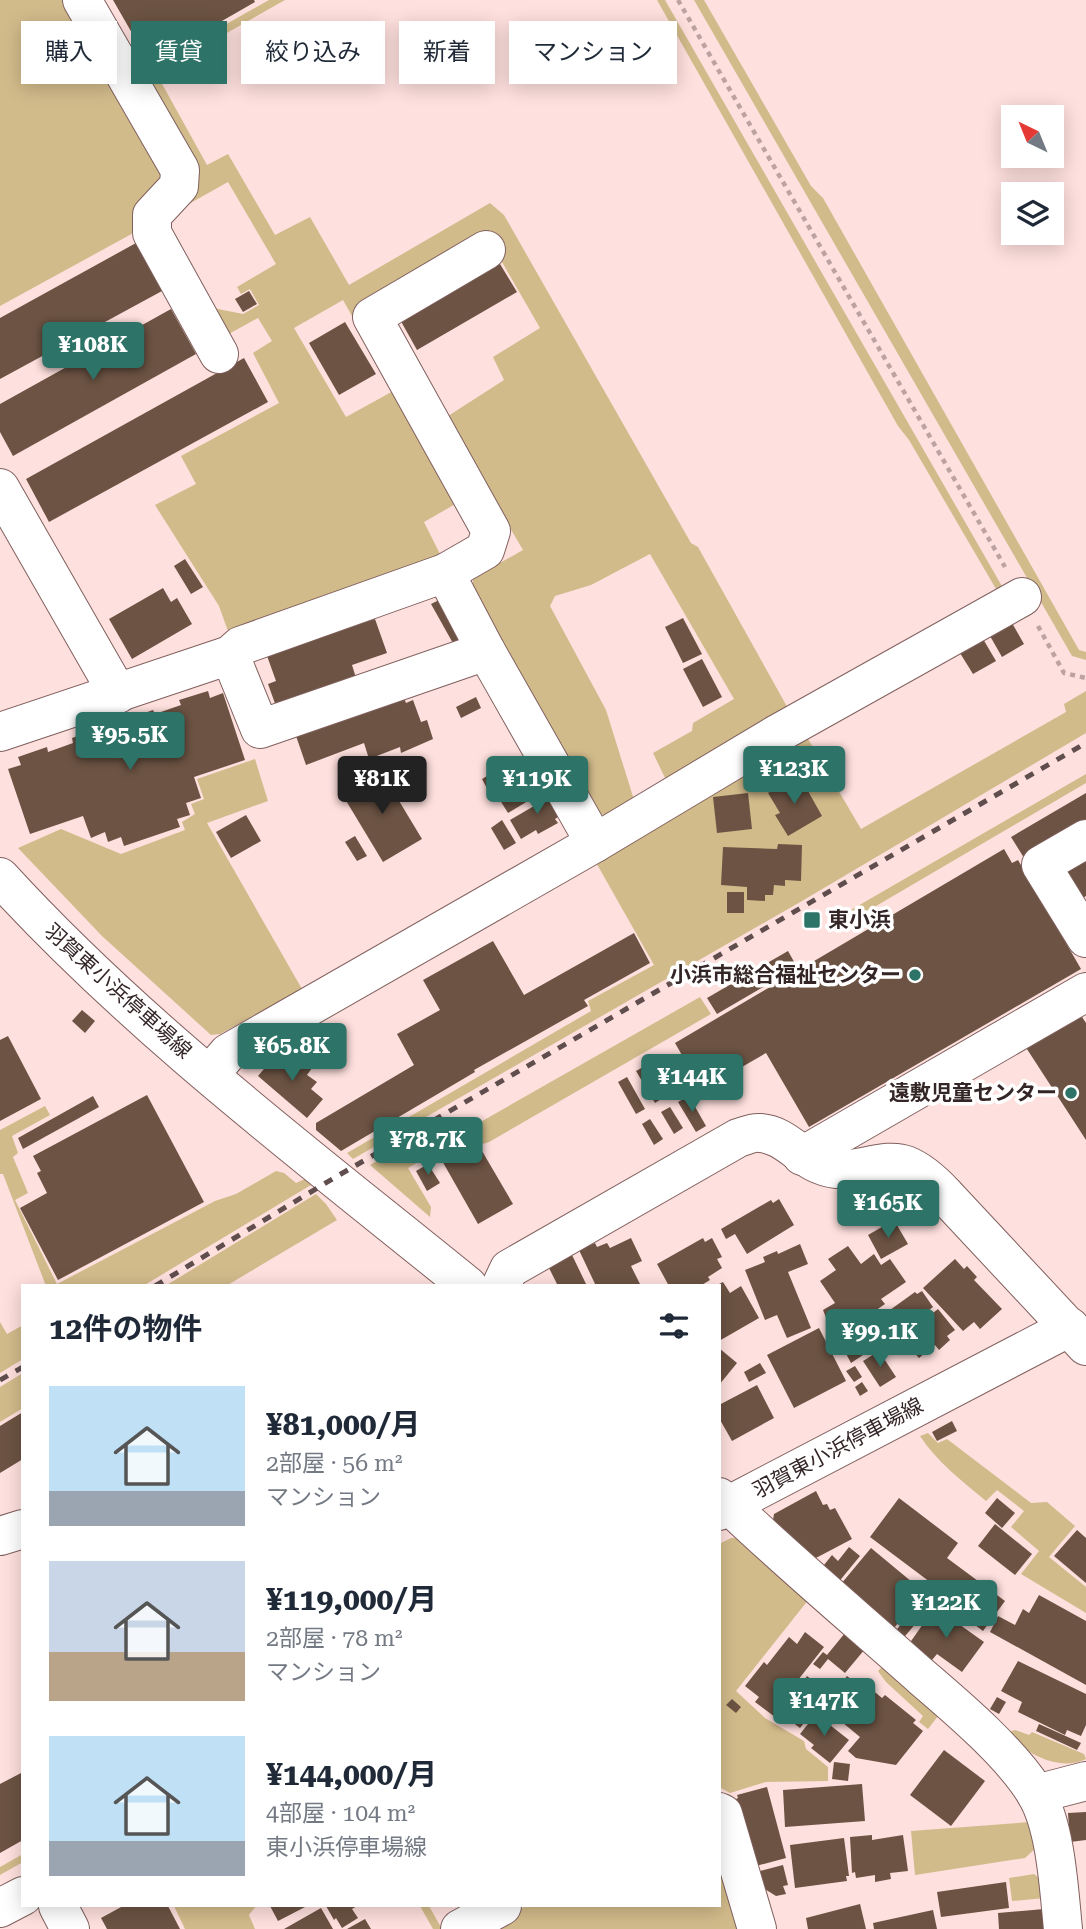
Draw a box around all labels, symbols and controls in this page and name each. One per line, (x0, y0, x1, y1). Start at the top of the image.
chip: 購入 (21, 21, 117, 84)
chip: 賃貸 (131, 21, 227, 84)
chip: 絞り込み (241, 21, 385, 84)
chip: 新着 (399, 21, 495, 84)
chip: マンション (509, 21, 677, 84)
north arrow (1001, 105, 1064, 168)
map controls (1001, 105, 1064, 245)
button: layers (1001, 182, 1064, 245)
pin: ¥108K (44, 322, 142, 382)
text: ¥108K (58, 331, 128, 358)
pin: ¥95.5K (73, 712, 187, 772)
text: ¥95.5K (92, 721, 168, 748)
pin: ¥123K (745, 746, 843, 806)
text: ¥123K (759, 755, 829, 782)
pin: ¥81K (341, 756, 423, 816)
pin: ¥119K (488, 756, 586, 816)
text: ¥81K (354, 765, 410, 792)
text: ¥119K (502, 765, 572, 792)
place label: 東小浜 (828, 908, 891, 932)
marker: 東小浜 (802, 910, 822, 930)
street label: 羽賀東小浜停車場線 (40, 919, 196, 1063)
place label: 小浜市総合福祉センター (670, 963, 901, 987)
marker: 小浜市総合福祉センター (907, 967, 923, 983)
pin: ¥65.8K (235, 1024, 349, 1083)
text: ¥65.8K (254, 1032, 330, 1059)
pin: ¥144K (643, 1054, 741, 1114)
text: ¥144K (657, 1063, 727, 1090)
place label: 遠敷児童センター (889, 1081, 1057, 1105)
marker: 遠敷児童センター (1063, 1085, 1079, 1101)
pin: ¥78.7K (371, 1118, 485, 1177)
text: ¥78.7K (390, 1126, 466, 1153)
pin: ¥165K (839, 1180, 937, 1240)
text: ¥165K (853, 1189, 923, 1216)
icon: filters (655, 1307, 693, 1345)
pin: ¥99.1K (823, 1310, 937, 1369)
text: 12件の物件 (49, 1311, 203, 1346)
text: ¥99.1K (842, 1318, 918, 1345)
street label: 羽賀東小浜停車場線 (749, 1393, 927, 1503)
text: ¥81,000/月 (266, 1407, 420, 1442)
icon: home (105, 1414, 189, 1498)
text: 2部屋 · 56 m² (266, 1450, 402, 1477)
text: マンション (266, 1484, 381, 1511)
pin: ¥122K (897, 1580, 995, 1640)
text: ¥119,000/月 (266, 1582, 437, 1617)
icon: home (105, 1589, 189, 1673)
text: ¥122K (911, 1589, 981, 1616)
text: 2部屋 · 78 m² (266, 1625, 402, 1652)
text: マンション (266, 1659, 381, 1686)
pin: ¥147K (775, 1678, 873, 1738)
text: ¥147K (789, 1687, 859, 1714)
text: ¥144,000/月 (266, 1757, 437, 1792)
icon: home (105, 1764, 189, 1848)
text: 4部屋 · 104 m² (266, 1800, 415, 1827)
text: 東小浜停車場線 (266, 1834, 427, 1861)

